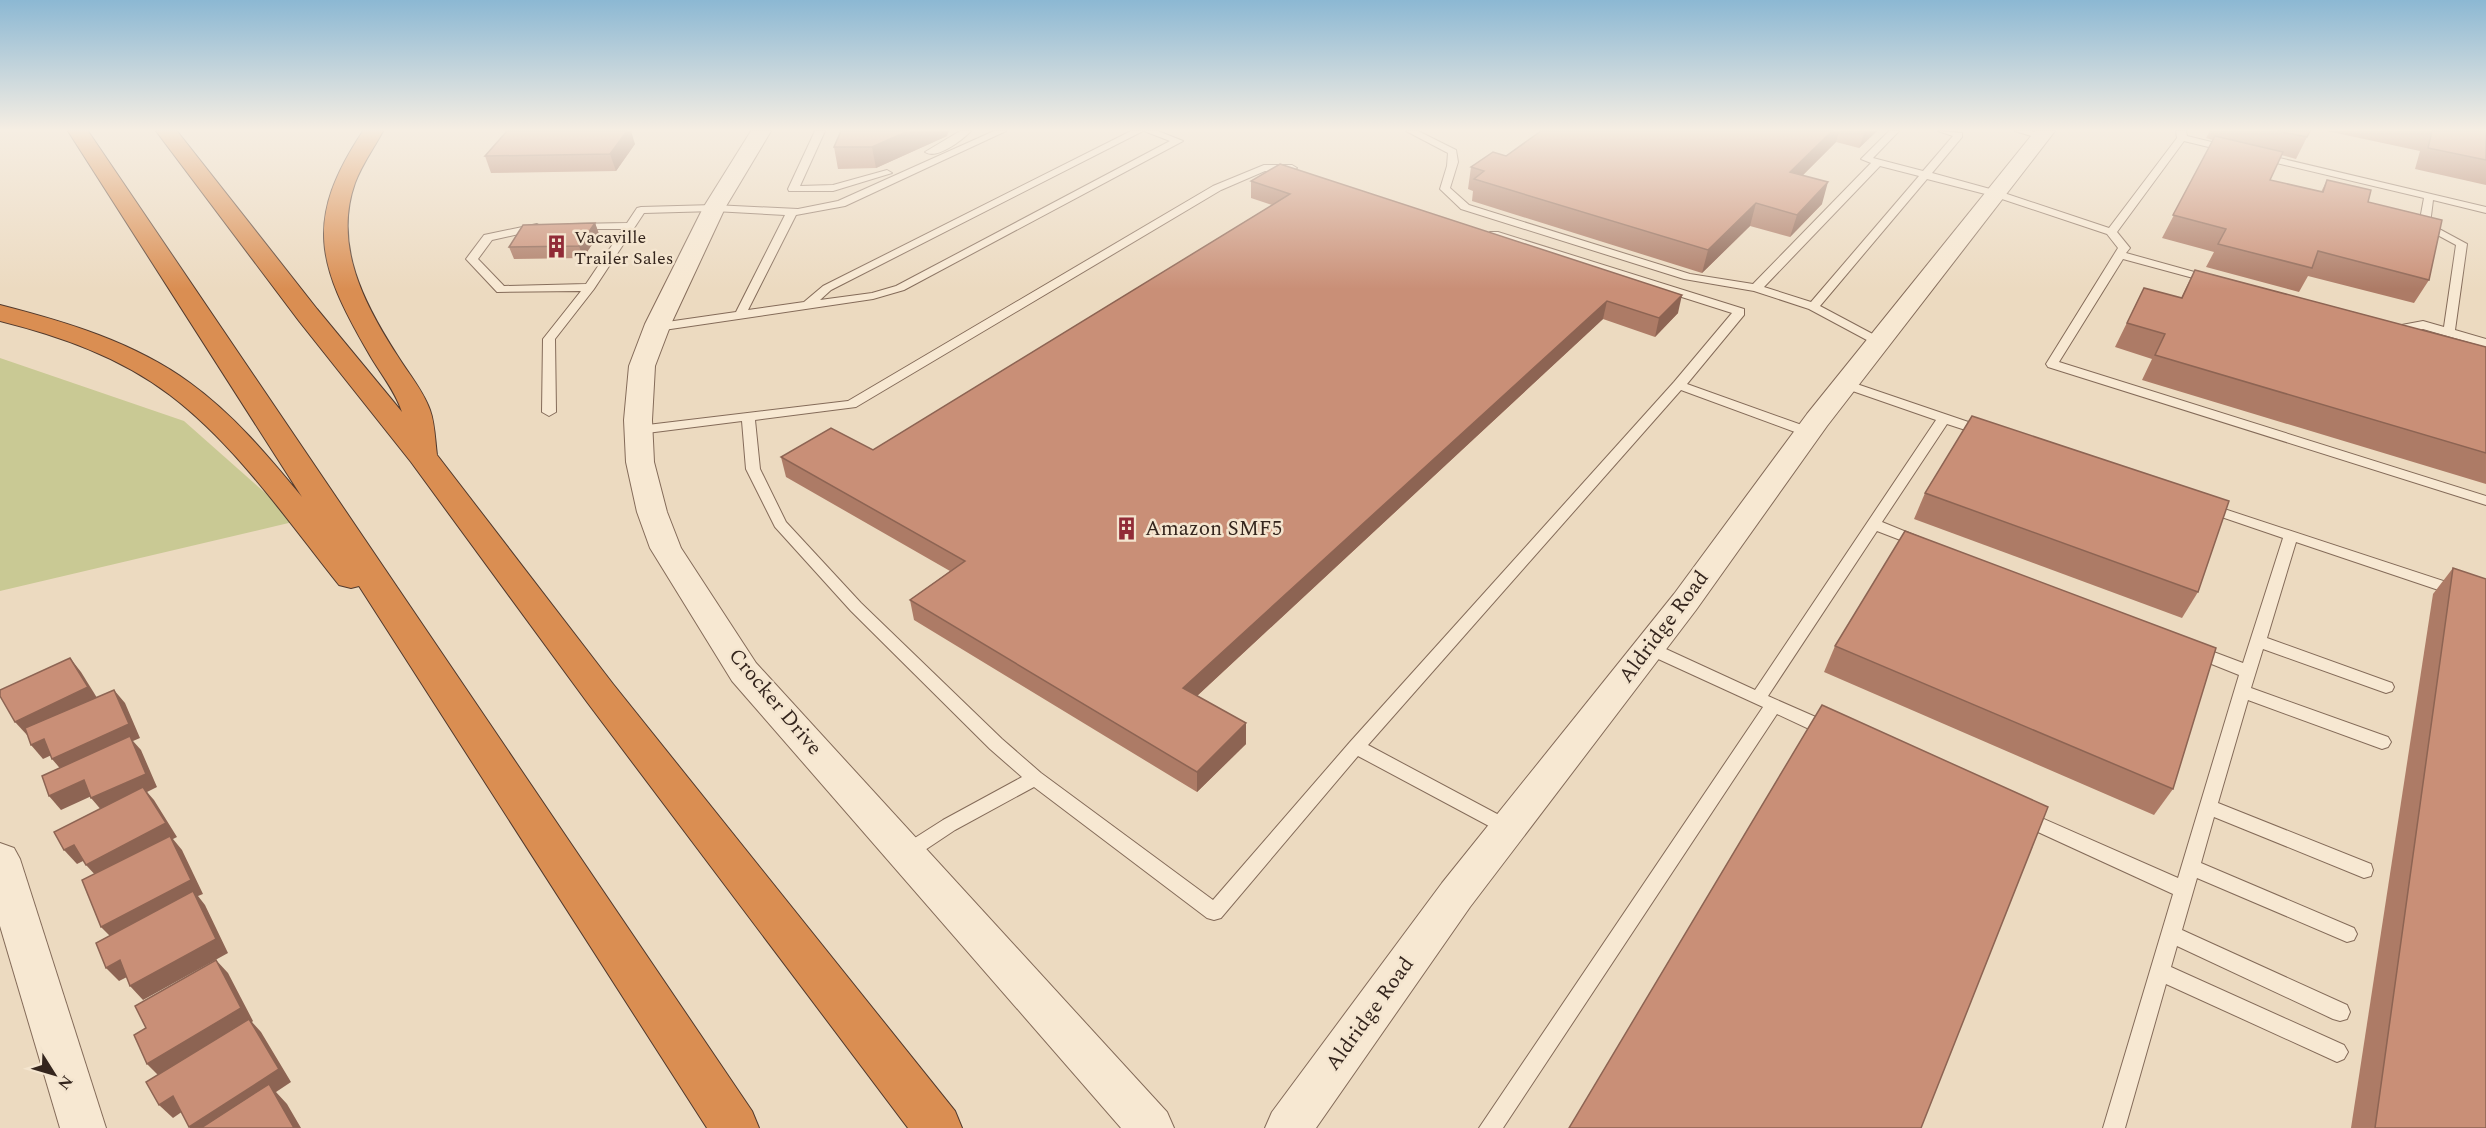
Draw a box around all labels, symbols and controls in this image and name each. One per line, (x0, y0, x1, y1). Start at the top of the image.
place label: Vacaville Trailer Sales (574, 224, 673, 272)
building icon: Vacaville Trailer Sales (543, 234, 569, 260)
place label: Amazon SMF5 (1145, 513, 1282, 545)
building icon: Amazon SMF5 (1114, 516, 1140, 542)
street label: Aldridge Road (1611, 564, 1717, 690)
street label: Crocker Drive (720, 641, 830, 763)
street label: Aldridge Road (1318, 950, 1422, 1078)
north arrow (24, 1044, 84, 1104)
text: N (52, 1070, 79, 1095)

